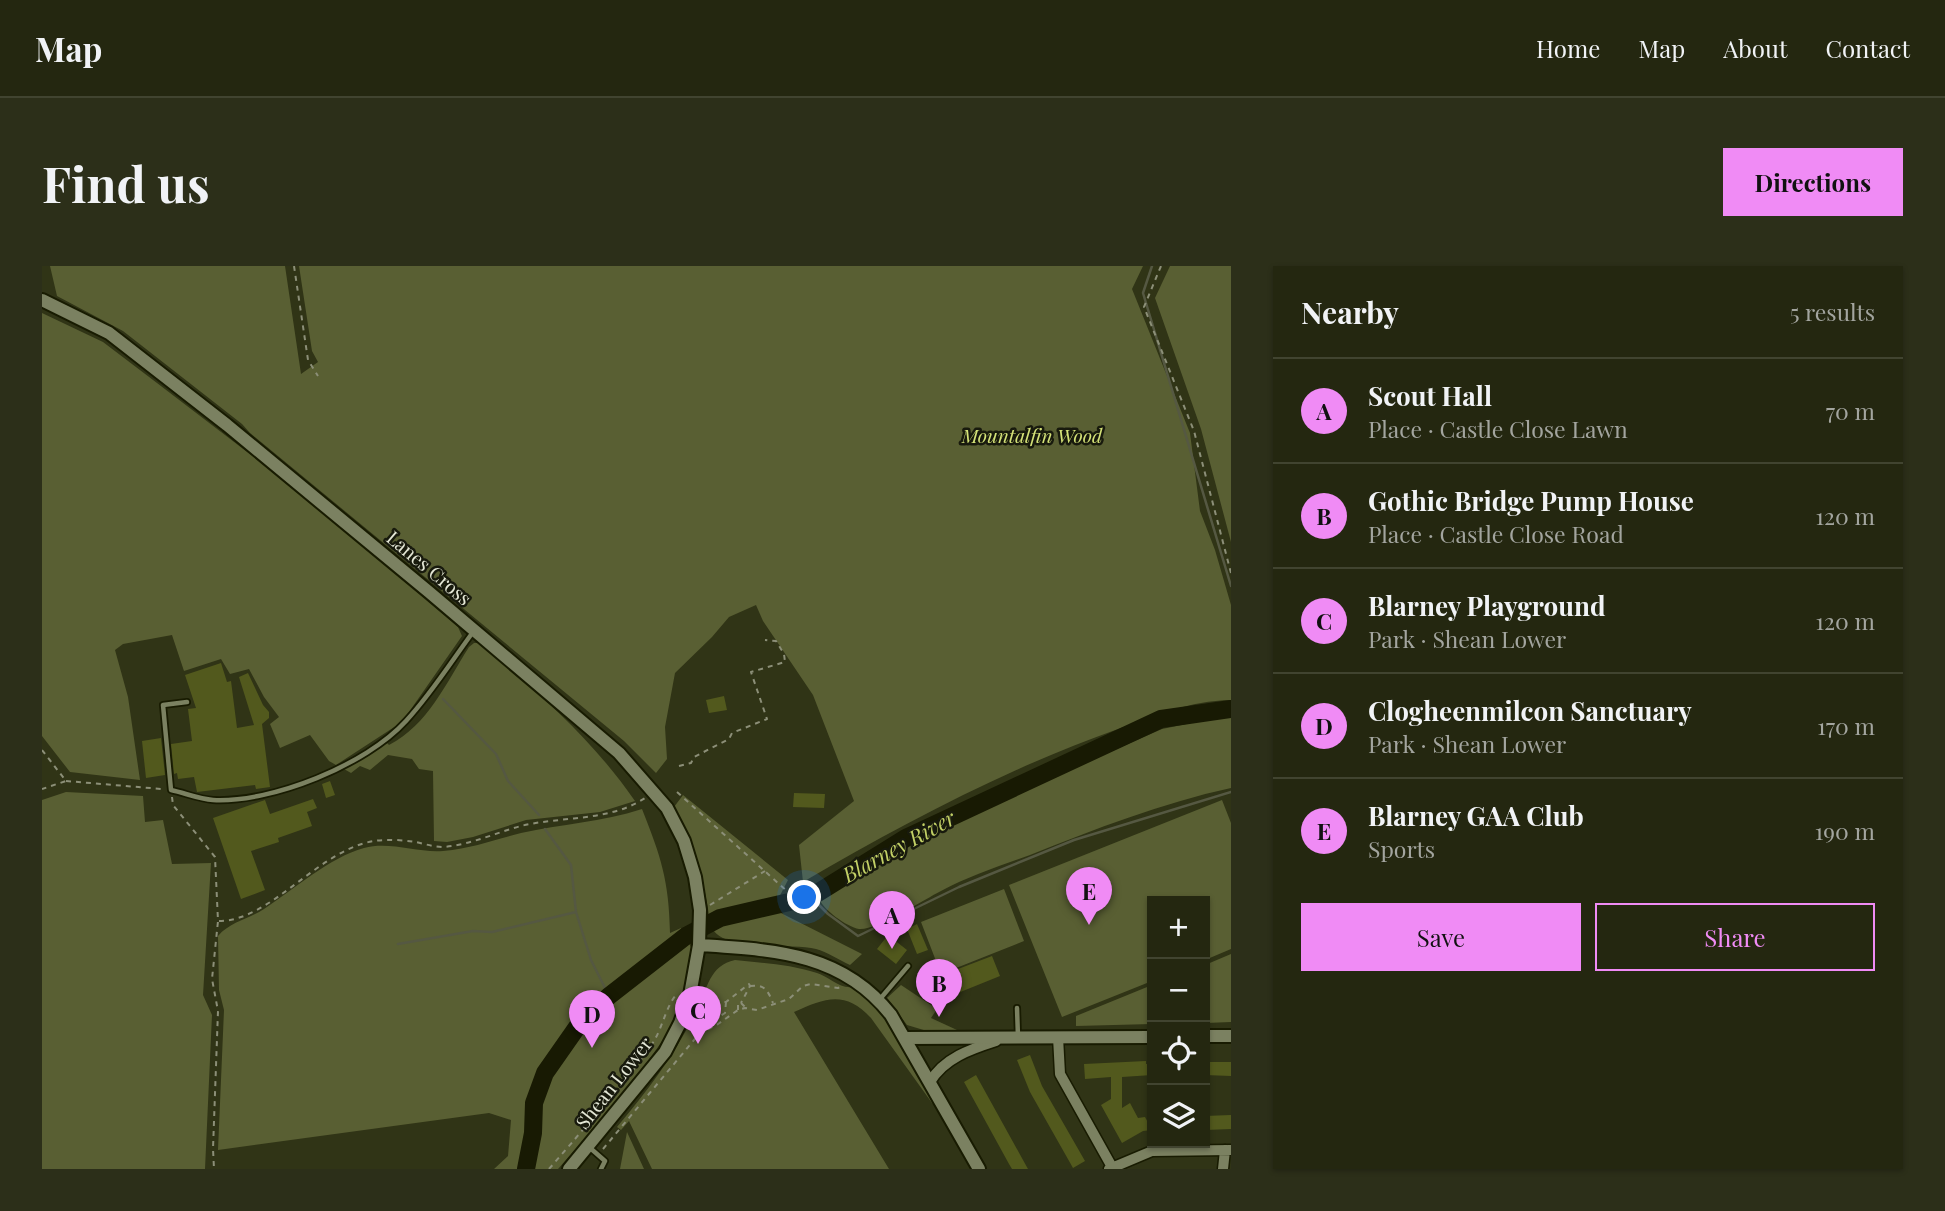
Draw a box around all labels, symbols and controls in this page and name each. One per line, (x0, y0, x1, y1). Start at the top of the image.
text: Map (35, 26, 102, 70)
text: Home (1536, 32, 1600, 64)
text: Map (1638, 32, 1685, 64)
text: About (1723, 32, 1787, 64)
text: Contact (1825, 32, 1910, 64)
button: Directions (1723, 148, 1903, 216)
text: Find us (42, 150, 210, 215)
text: Nearby (1301, 292, 1399, 332)
text: 5 results (1790, 296, 1875, 327)
text: Scout Hall (1368, 378, 1492, 413)
text: A (1316, 395, 1332, 426)
text: 70 m (1826, 395, 1875, 426)
text: Place · Castle Close Lawn (1368, 413, 1628, 444)
park label: Mountalfin Wood (961, 422, 1103, 448)
text: Gothic Bridge Pump House (1368, 483, 1694, 518)
text: B (1316, 500, 1332, 531)
text: 120 m (1816, 500, 1875, 531)
text: Place · Castle Close Road (1368, 518, 1624, 549)
street label: Lanes Cross (382, 524, 478, 610)
text: Blarney Playground (1368, 588, 1606, 623)
text: C (1316, 605, 1332, 636)
text: 120 m (1816, 605, 1875, 636)
text: Park · Shean Lower (1368, 623, 1566, 654)
text: Clogheenmilcon Sanctuary (1368, 693, 1692, 728)
text: D (1315, 710, 1333, 741)
text: 170 m (1817, 710, 1875, 741)
text: Park · Shean Lower (1368, 728, 1566, 759)
text: Blarney GAA Club (1368, 798, 1584, 833)
water label: Blarney River (836, 802, 960, 888)
text: E (1317, 815, 1331, 846)
text: 190 m (1815, 815, 1875, 846)
text: Sports (1368, 833, 1435, 864)
pin: E (1066, 867, 1112, 925)
your location (787, 880, 821, 914)
pin: A (869, 891, 915, 949)
map controls (1147, 896, 1210, 1148)
button: + (1147, 896, 1210, 959)
button: Save (1301, 903, 1581, 971)
button: Share (1595, 903, 1875, 971)
pin: B (916, 959, 962, 1017)
button: − (1147, 959, 1210, 1022)
pin: C (675, 986, 721, 1044)
pin: D (569, 990, 615, 1048)
button: locate (1147, 1022, 1210, 1085)
street label: Shean Lower (569, 1030, 658, 1134)
button: layers (1147, 1085, 1210, 1148)

